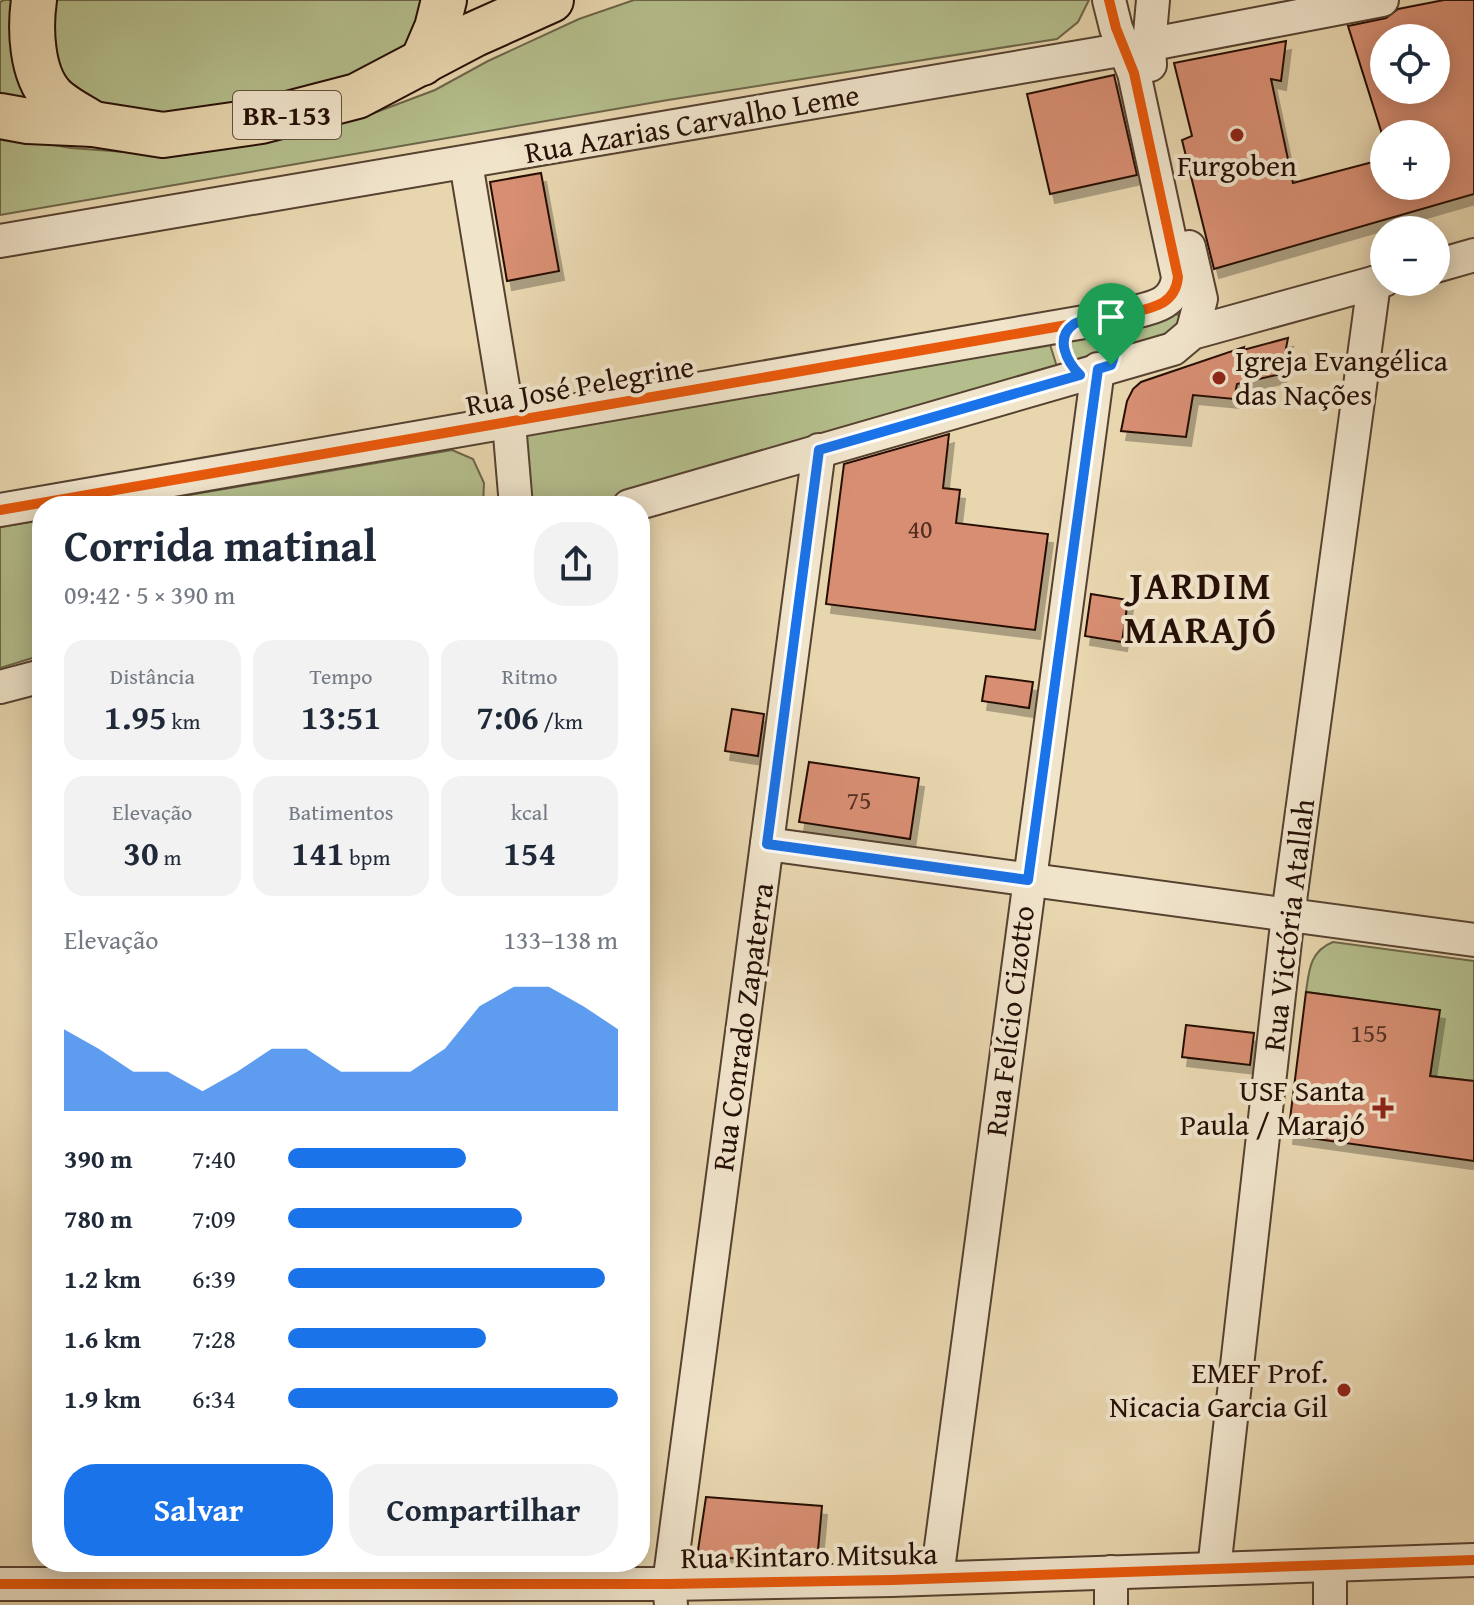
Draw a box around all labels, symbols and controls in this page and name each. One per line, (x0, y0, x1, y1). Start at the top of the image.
map controls (1370, 24, 1450, 296)
button: locate (1370, 24, 1450, 104)
street label: Rua Azarias Carvalho Leme (521, 72, 863, 174)
road number: BR-153 (233, 91, 341, 139)
button: + (1370, 120, 1450, 200)
marker: Furgoben (1228, 126, 1246, 144)
place label: Furgoben (1177, 143, 1297, 187)
button: − (1370, 216, 1450, 296)
pin (1077, 283, 1145, 365)
icon: arrive (1089, 295, 1133, 339)
place label: Igreja Evangélica das Nações (1235, 338, 1448, 416)
street label: Rua José Pelegrine (462, 343, 697, 427)
marker: Igreja Evangélica das Nações (1210, 369, 1228, 387)
house number: 40 (907, 509, 933, 548)
text: Corrida matinal (64, 513, 377, 577)
button: share (534, 522, 618, 606)
district label: JARDIM MARAJÓ (1123, 557, 1278, 657)
text: 09:42 · 5 × 390 m (64, 575, 235, 614)
text: Distância (110, 660, 195, 692)
text: Tempo (310, 660, 372, 692)
text: Ritmo (502, 660, 558, 692)
text: 1.95 (104, 692, 167, 741)
text: 13:51 (301, 692, 381, 741)
text: 7:06 (476, 692, 539, 741)
text: km (167, 705, 201, 737)
text: /km (539, 705, 583, 737)
house number: 75 (846, 780, 872, 819)
text: Elevação (112, 796, 192, 828)
text: Batimentos (288, 796, 394, 828)
text: kcal (511, 796, 548, 828)
street label: Rua Victória Atallah (1251, 796, 1325, 1054)
text: 30 (123, 828, 159, 877)
text: 141 (292, 828, 344, 877)
text: 154 (503, 828, 556, 877)
text: m (159, 841, 181, 873)
text: bpm (344, 841, 390, 873)
street label: Rua Conrado Zapaterra (700, 880, 784, 1174)
street label: Rua Felício Cizotto (973, 903, 1045, 1139)
text: Elevação (64, 920, 158, 959)
text: 133–138 m (504, 920, 618, 959)
house number: 155 (1350, 1013, 1388, 1052)
place label: USF Santa Paula / Marajó (1180, 1068, 1365, 1146)
marker: USF Santa Paula / Marajó (1372, 1097, 1394, 1119)
text: 390 m (64, 1139, 132, 1178)
text: 7:40 (192, 1139, 236, 1178)
text: 780 m (64, 1199, 132, 1238)
text: 7:09 (192, 1199, 236, 1238)
text: 1.2 km (64, 1259, 141, 1298)
text: 6:39 (192, 1259, 236, 1298)
text: 1.6 km (64, 1319, 141, 1358)
text: 7:28 (192, 1319, 236, 1358)
place label: EMEF Prof. Nicacia Garcia Gil (1109, 1350, 1328, 1428)
text: 1.9 km (64, 1379, 141, 1418)
text: 6:34 (192, 1379, 236, 1418)
marker: EMEF Prof. Nicacia Garcia Gil (1335, 1381, 1353, 1399)
button: Salvar (64, 1464, 333, 1556)
button: Compartilhar (349, 1464, 618, 1556)
street label: Rua Kintaro Mitsuka (680, 1531, 938, 1579)

